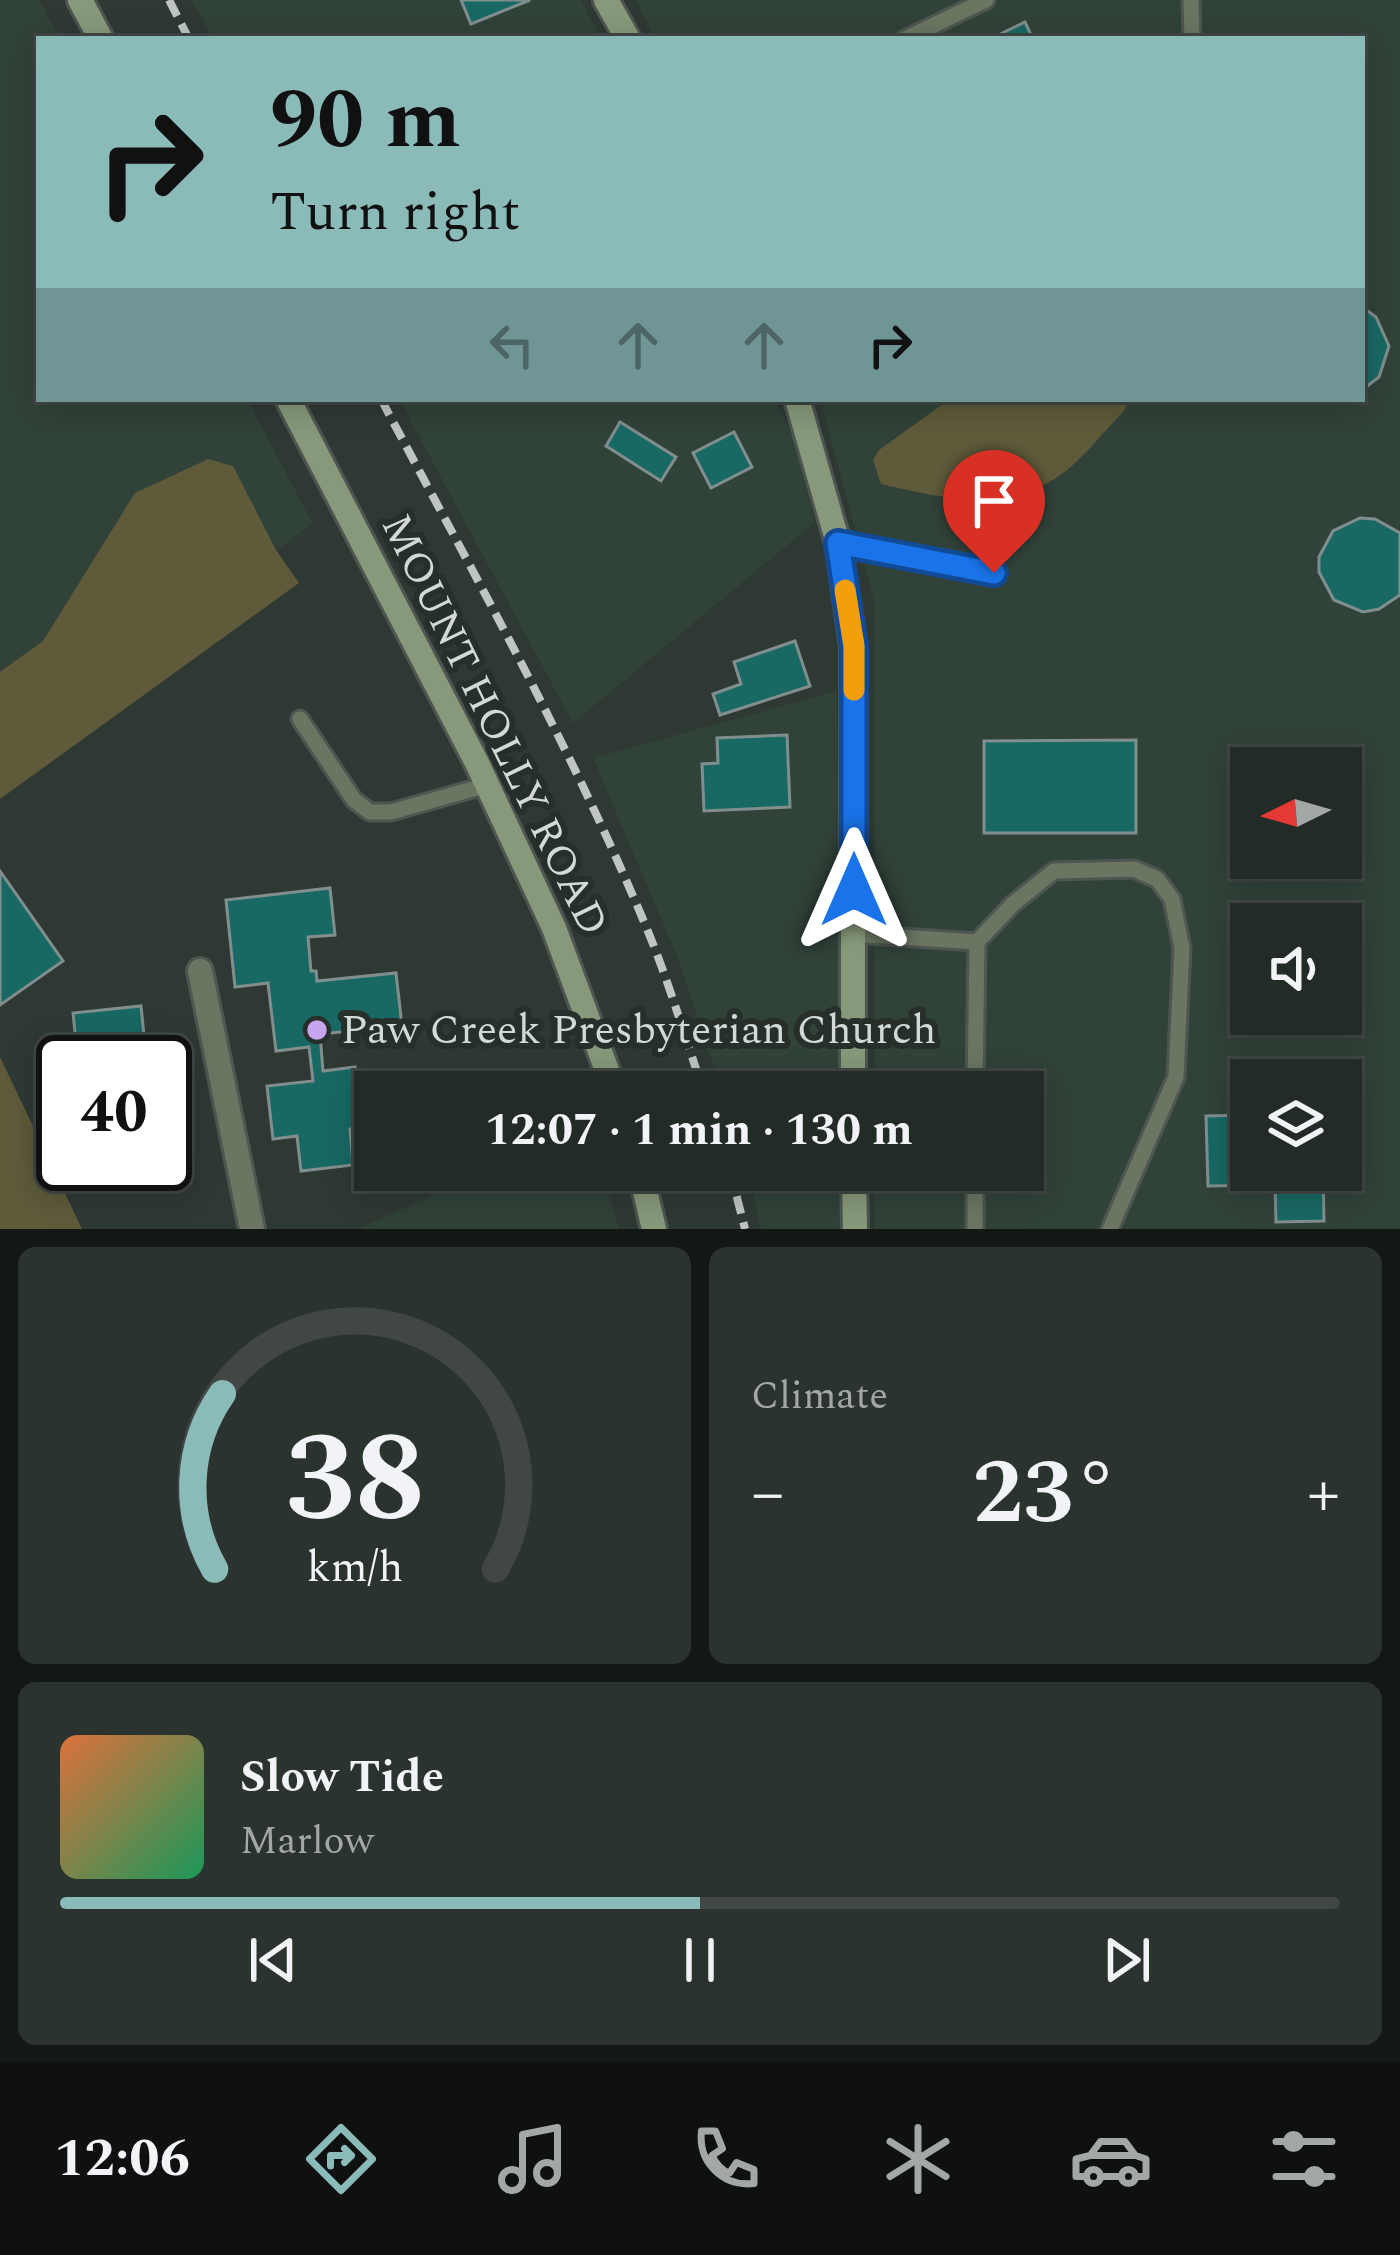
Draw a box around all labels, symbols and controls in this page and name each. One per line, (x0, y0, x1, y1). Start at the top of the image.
text: 90 m (270, 57, 461, 185)
icon: right (72, 84, 228, 240)
text: Turn right (270, 172, 520, 254)
icon: left (479, 312, 545, 378)
icon: ahead (605, 312, 671, 378)
icon: ahead (731, 312, 797, 378)
icon: right (857, 312, 923, 378)
pin (943, 450, 1045, 573)
icon: arrive (961, 468, 1027, 534)
street label: MOUNT HOLLY ROAD (364, 503, 624, 947)
north arrow (1230, 747, 1362, 879)
map controls (1230, 747, 1362, 1191)
position arrow (791, 827, 917, 953)
button: sound (1230, 903, 1362, 1035)
place label: Paw Creek Presbyterian Church (341, 999, 936, 1062)
marker: Paw Creek Presbyterian Church (304, 1017, 330, 1043)
speed limit sign: 40 (36, 1035, 192, 1191)
button: layers (1230, 1059, 1362, 1191)
text: 12:07 · 1 min · 130 m (485, 1096, 913, 1165)
text: Climate (751, 1367, 888, 1426)
text: 38 (284, 1386, 425, 1576)
text: 23° (973, 1426, 1118, 1563)
text: − (751, 1444, 784, 1545)
text: + (1307, 1444, 1340, 1545)
text: km/h (306, 1535, 403, 1600)
text: Slow Tide (240, 1743, 444, 1812)
text: Marlow (240, 1812, 374, 1871)
icon: previous (240, 1927, 306, 1993)
icon: pause (667, 1927, 733, 1993)
icon: next (1094, 1927, 1160, 1993)
icon: directions (299, 2117, 383, 2201)
icon: music (491, 2117, 575, 2201)
icon: phone (684, 2117, 768, 2201)
icon: climate (876, 2117, 960, 2201)
icon: car (1069, 2117, 1153, 2201)
icon: filters (1262, 2117, 1346, 2201)
text: 12:06 (54, 2118, 190, 2200)

